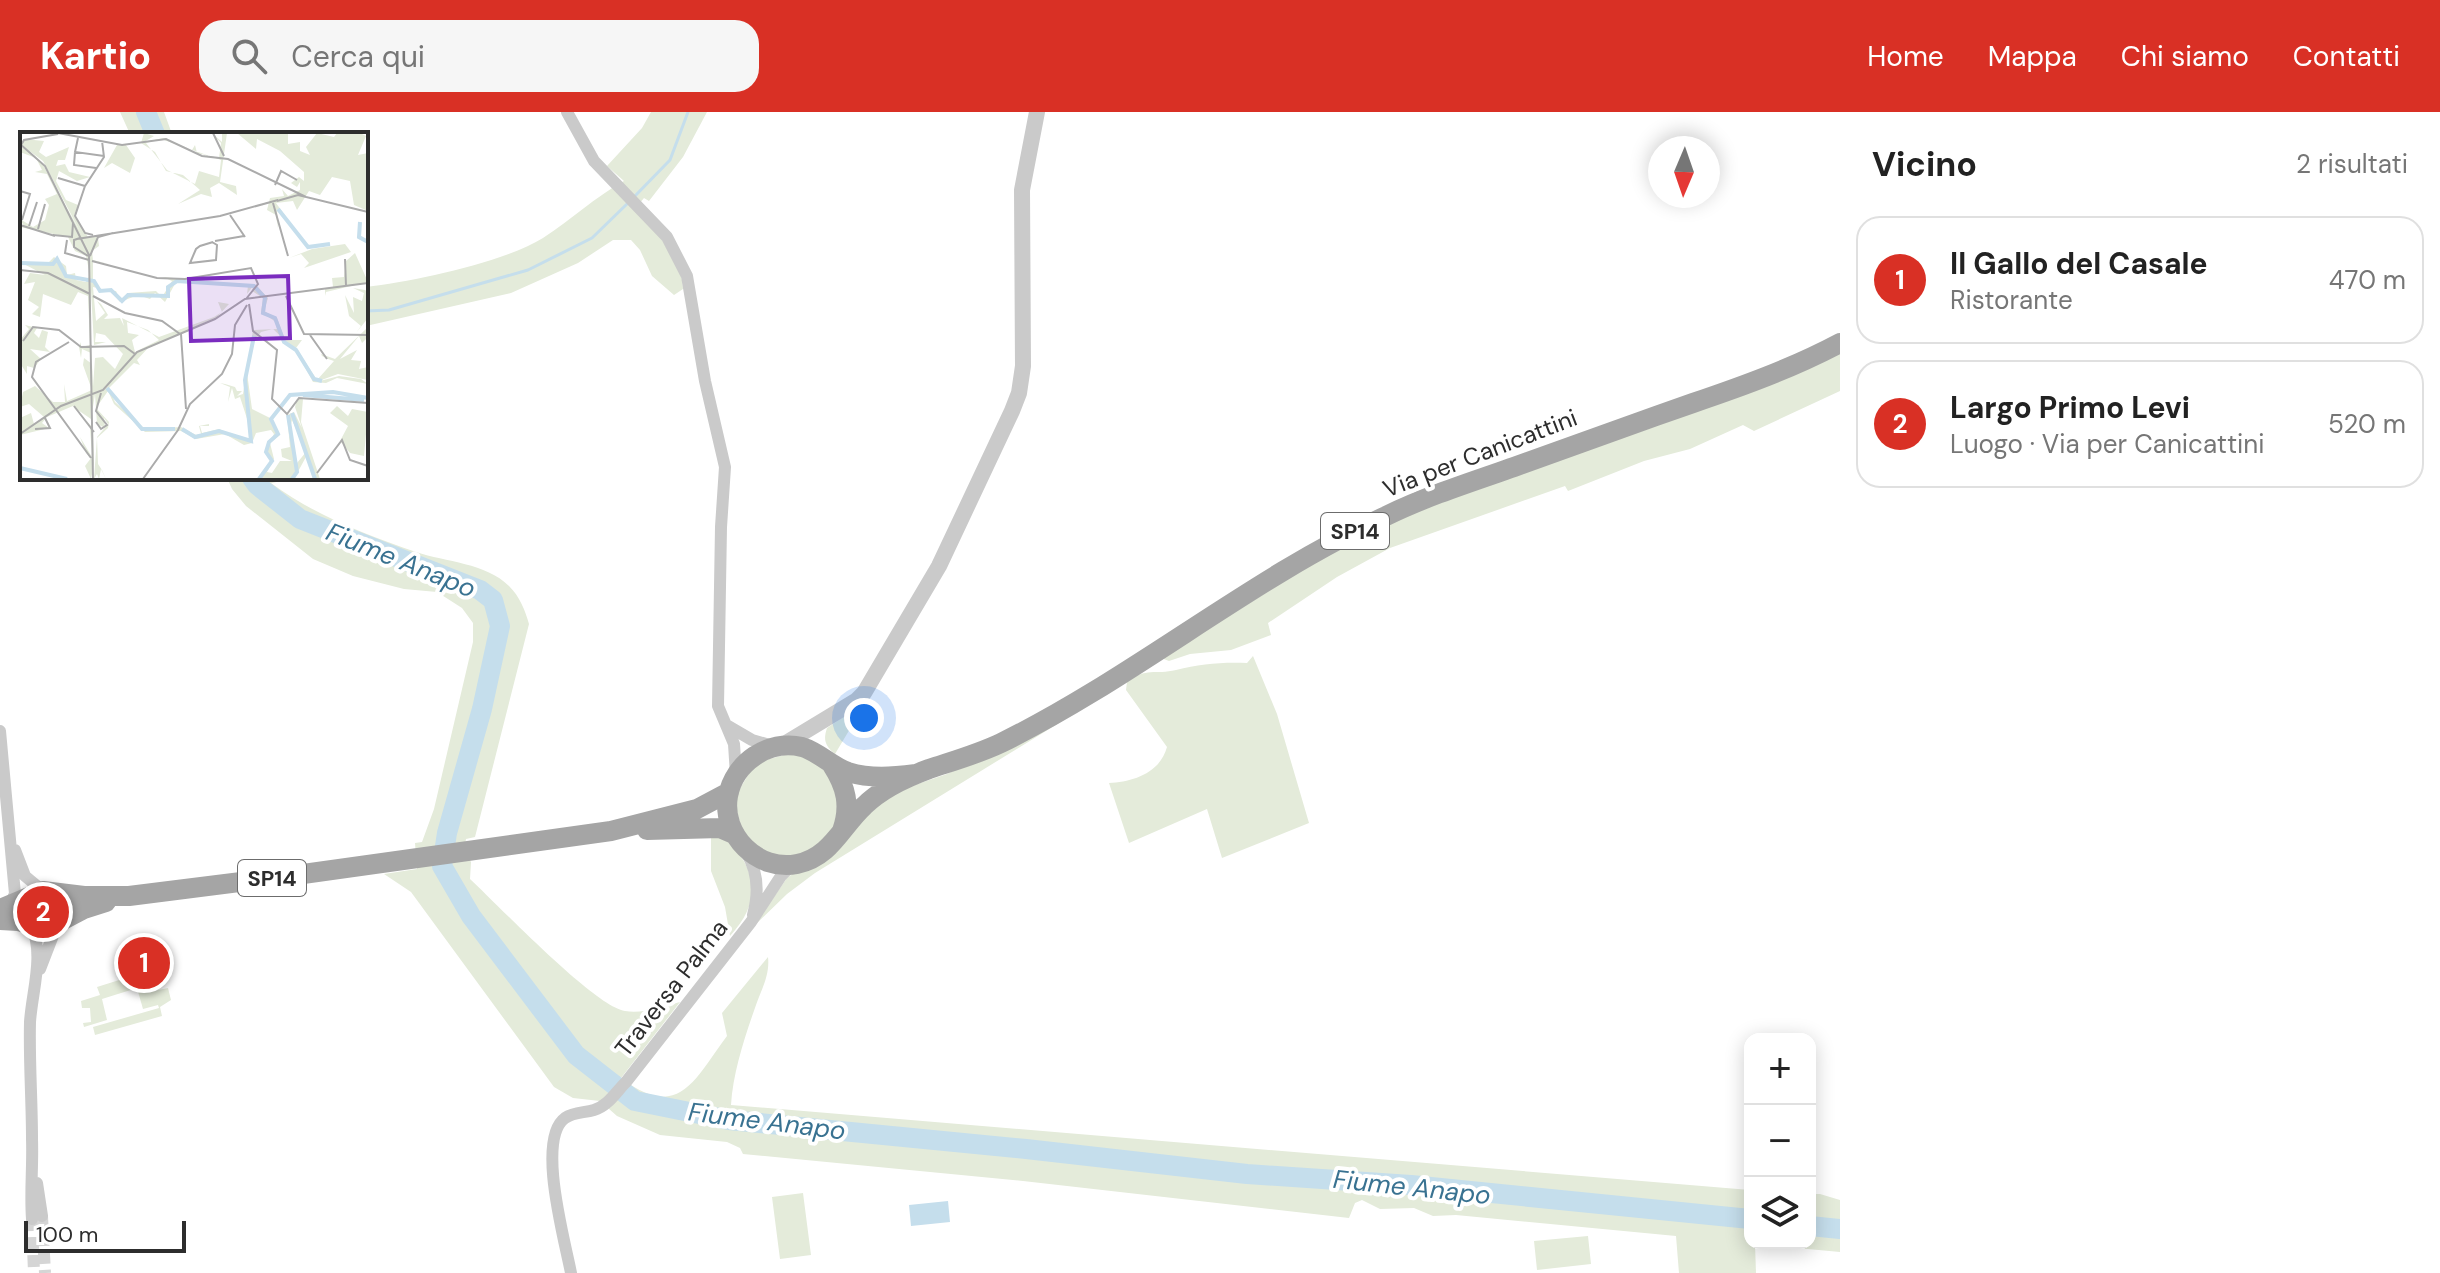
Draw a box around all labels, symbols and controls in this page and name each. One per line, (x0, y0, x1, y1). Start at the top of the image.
search box (199, 20, 759, 92)
text: Kartio (40, 31, 151, 81)
icon: search (227, 34, 271, 78)
text: Cerca qui (291, 37, 425, 76)
text: Home (1867, 38, 1944, 75)
text: Mappa (1988, 38, 2077, 75)
text: Chi siamo (2121, 38, 2249, 75)
text: Contatti (2293, 38, 2400, 75)
inset map (20, 132, 368, 480)
north arrow (1648, 136, 1720, 208)
text: Vicino (1872, 142, 1977, 187)
text: 2 risultati (2296, 147, 2408, 181)
text: Il Gallo del Casale (1950, 244, 2208, 283)
text: 1 (1895, 263, 1905, 297)
text: 470 m (2329, 263, 2406, 297)
text: Ristorante (1950, 283, 2073, 317)
text: Largo Primo Levi (1950, 388, 2190, 427)
street label: Via per Canicattini (1378, 402, 1582, 504)
text: 2 (1892, 407, 1908, 441)
text: 520 m (2328, 407, 2406, 441)
text: Luogo · Via per Canicattini (1950, 427, 2265, 461)
road number: SP14 (1321, 513, 1389, 549)
water label: Fiume Anapo (321, 515, 481, 605)
your location (844, 698, 884, 738)
road number: SP14 (238, 860, 306, 896)
pin: 2 (17, 882, 69, 942)
street label: Traversa Palma (608, 913, 734, 1063)
pin: 1 (118, 933, 170, 993)
map controls (1744, 1033, 1816, 1249)
button: + (1744, 1033, 1816, 1105)
water label: Fiume Anapo (686, 1094, 848, 1148)
button: − (1744, 1105, 1816, 1177)
water label: Fiume Anapo (1332, 1162, 1492, 1212)
button: layers (1744, 1177, 1816, 1249)
scale bar (24, 1217, 186, 1253)
text: 100 m (36, 1220, 98, 1249)

